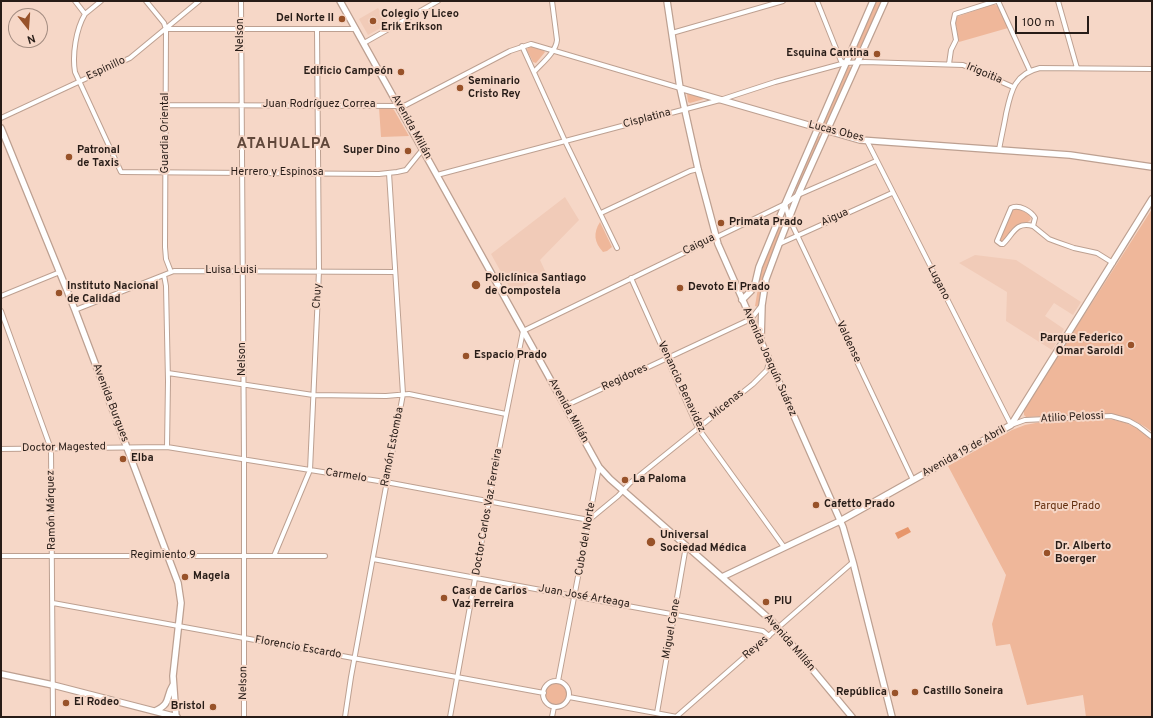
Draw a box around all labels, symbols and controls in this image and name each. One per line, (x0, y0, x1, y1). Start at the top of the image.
north arrow (8, 8, 48, 48)
place label: Colegio y Liceo Erik Erikson (381, 8, 459, 34)
scale bar (1017, 8, 1091, 34)
place label: Del Norte II (276, 12, 334, 26)
marker: Del Norte II (337, 14, 347, 24)
text: 100 m (1022, 15, 1055, 31)
marker: Colegio y Liceo Erik Erikson (368, 16, 378, 26)
street label: Nelson (234, 18, 248, 52)
text: N (25, 31, 37, 46)
place label: Esquina Cantina (786, 47, 869, 61)
marker: Esquina Cantina (872, 49, 882, 59)
street label: Espinillo (84, 54, 128, 84)
street label: Irigoitia (964, 61, 1004, 87)
place label: Edificio Campeón (304, 65, 393, 79)
marker: Edificio Campeón (396, 67, 406, 77)
place label: Seminario Cristo Rey (468, 75, 521, 101)
marker: Seminario Cristo Rey (455, 83, 465, 93)
street label: Guardia Oriental (159, 93, 173, 173)
street label: Avenida Millán (388, 93, 434, 161)
street label: Juan Rodríguez Correa (262, 98, 376, 112)
street label: Cisplatina (622, 106, 672, 132)
street label: Lucas Obes (807, 119, 865, 145)
district label: ATAHUALPA (236, 136, 332, 154)
place label: Patronal de Taxis (77, 144, 120, 170)
place label: Super Dino (343, 144, 400, 158)
marker: Super Dino (403, 146, 413, 156)
marker: Patronal de Taxis (64, 152, 74, 162)
street label: Herrero y Espinosa (231, 166, 323, 180)
street label: Aigua (819, 206, 851, 230)
place label: Primata Prado (729, 216, 803, 230)
marker: Primata Prado (716, 218, 726, 228)
street label: Caigua (681, 232, 717, 258)
street label: Luisa Luisi (205, 264, 257, 278)
street label: Lugano (924, 264, 952, 302)
place label: Policlínica Santiago de Compostela (485, 272, 586, 298)
marker: Policlínica Santiago de Compostela (470, 279, 482, 291)
place label: Instituto Nacional de Calidad (67, 280, 159, 306)
place label: Devoto El Prado (688, 281, 770, 295)
street label: Chuy (311, 283, 325, 309)
marker: Devoto El Prado (675, 283, 685, 293)
marker: Instituto Nacional de Calidad (54, 288, 64, 298)
street label: Avenida Joaquín Suárez (739, 305, 799, 419)
street label: Valdense (833, 319, 863, 365)
place label: Parque Federico Omar Saroldi (1040, 332, 1123, 358)
street label: Venancio Benavidez (654, 339, 708, 435)
marker: Parque Federico Omar Saroldi (1126, 340, 1136, 350)
street label: Nelson (236, 342, 250, 376)
place label: Espacio Prado (474, 349, 547, 363)
marker: Espacio Prado (461, 351, 471, 361)
street label: Avenida Burgues (89, 362, 131, 444)
street label: Regidores (600, 362, 650, 394)
street label: Avenida Millán (545, 377, 591, 445)
street label: Micenas (707, 387, 747, 423)
street label: Ramón Estomba (379, 406, 407, 488)
street label: Atilio Pelossi (1040, 410, 1104, 426)
street label: Avenida 19 de Abril (920, 424, 1008, 480)
street label: Doctor Magested (22, 441, 106, 455)
street label: Doctor Carlos Vaz Ferreira (470, 448, 506, 576)
place label: Elba (131, 452, 154, 466)
marker: Elba (118, 454, 128, 464)
street label: Carmelo (324, 466, 368, 486)
street label: Ramón Márquez (45, 470, 59, 550)
place label: La Paloma (633, 473, 686, 487)
marker: La Paloma (620, 475, 630, 485)
place label: Cafetto Prado (824, 498, 895, 512)
marker: Cafetto Prado (811, 500, 821, 510)
park label: Parque Prado (1034, 500, 1100, 514)
street label: Cubo del Norte (573, 501, 599, 577)
place label: Universal Sociedad Médica (660, 529, 746, 555)
marker: Universal Sociedad Médica (645, 536, 657, 548)
place label: Dr. Alberto Boerger (1055, 540, 1111, 566)
marker: Dr. Alberto Boerger (1042, 548, 1052, 558)
street label: Regimiento 9 (130, 549, 196, 563)
place label: Magela (193, 570, 230, 584)
marker: Magela (180, 572, 190, 582)
street label: Juan José Arteaga (537, 582, 631, 612)
place label: Casa de Carlos Vaz Ferreira (452, 585, 527, 611)
marker: Casa de Carlos Vaz Ferreira (439, 593, 449, 603)
place label: PIU (774, 595, 792, 609)
marker: PIU (761, 597, 771, 607)
street label: Miguel Cane (660, 598, 684, 660)
street label: Avenida Millán (761, 612, 817, 674)
street label: Reyes (741, 633, 771, 663)
street label: Florencio Escardo (254, 634, 342, 662)
street label: Nelson (237, 666, 251, 700)
place label: Castillo Soneira (923, 685, 1003, 699)
place label: República (836, 686, 887, 700)
marker: Castillo Soneira (910, 687, 920, 697)
marker: República (890, 688, 900, 698)
place label: El Rodeo (74, 696, 119, 710)
marker: El Rodeo (61, 698, 71, 708)
place label: Bristol (171, 700, 205, 714)
marker: Bristol (208, 702, 218, 712)

